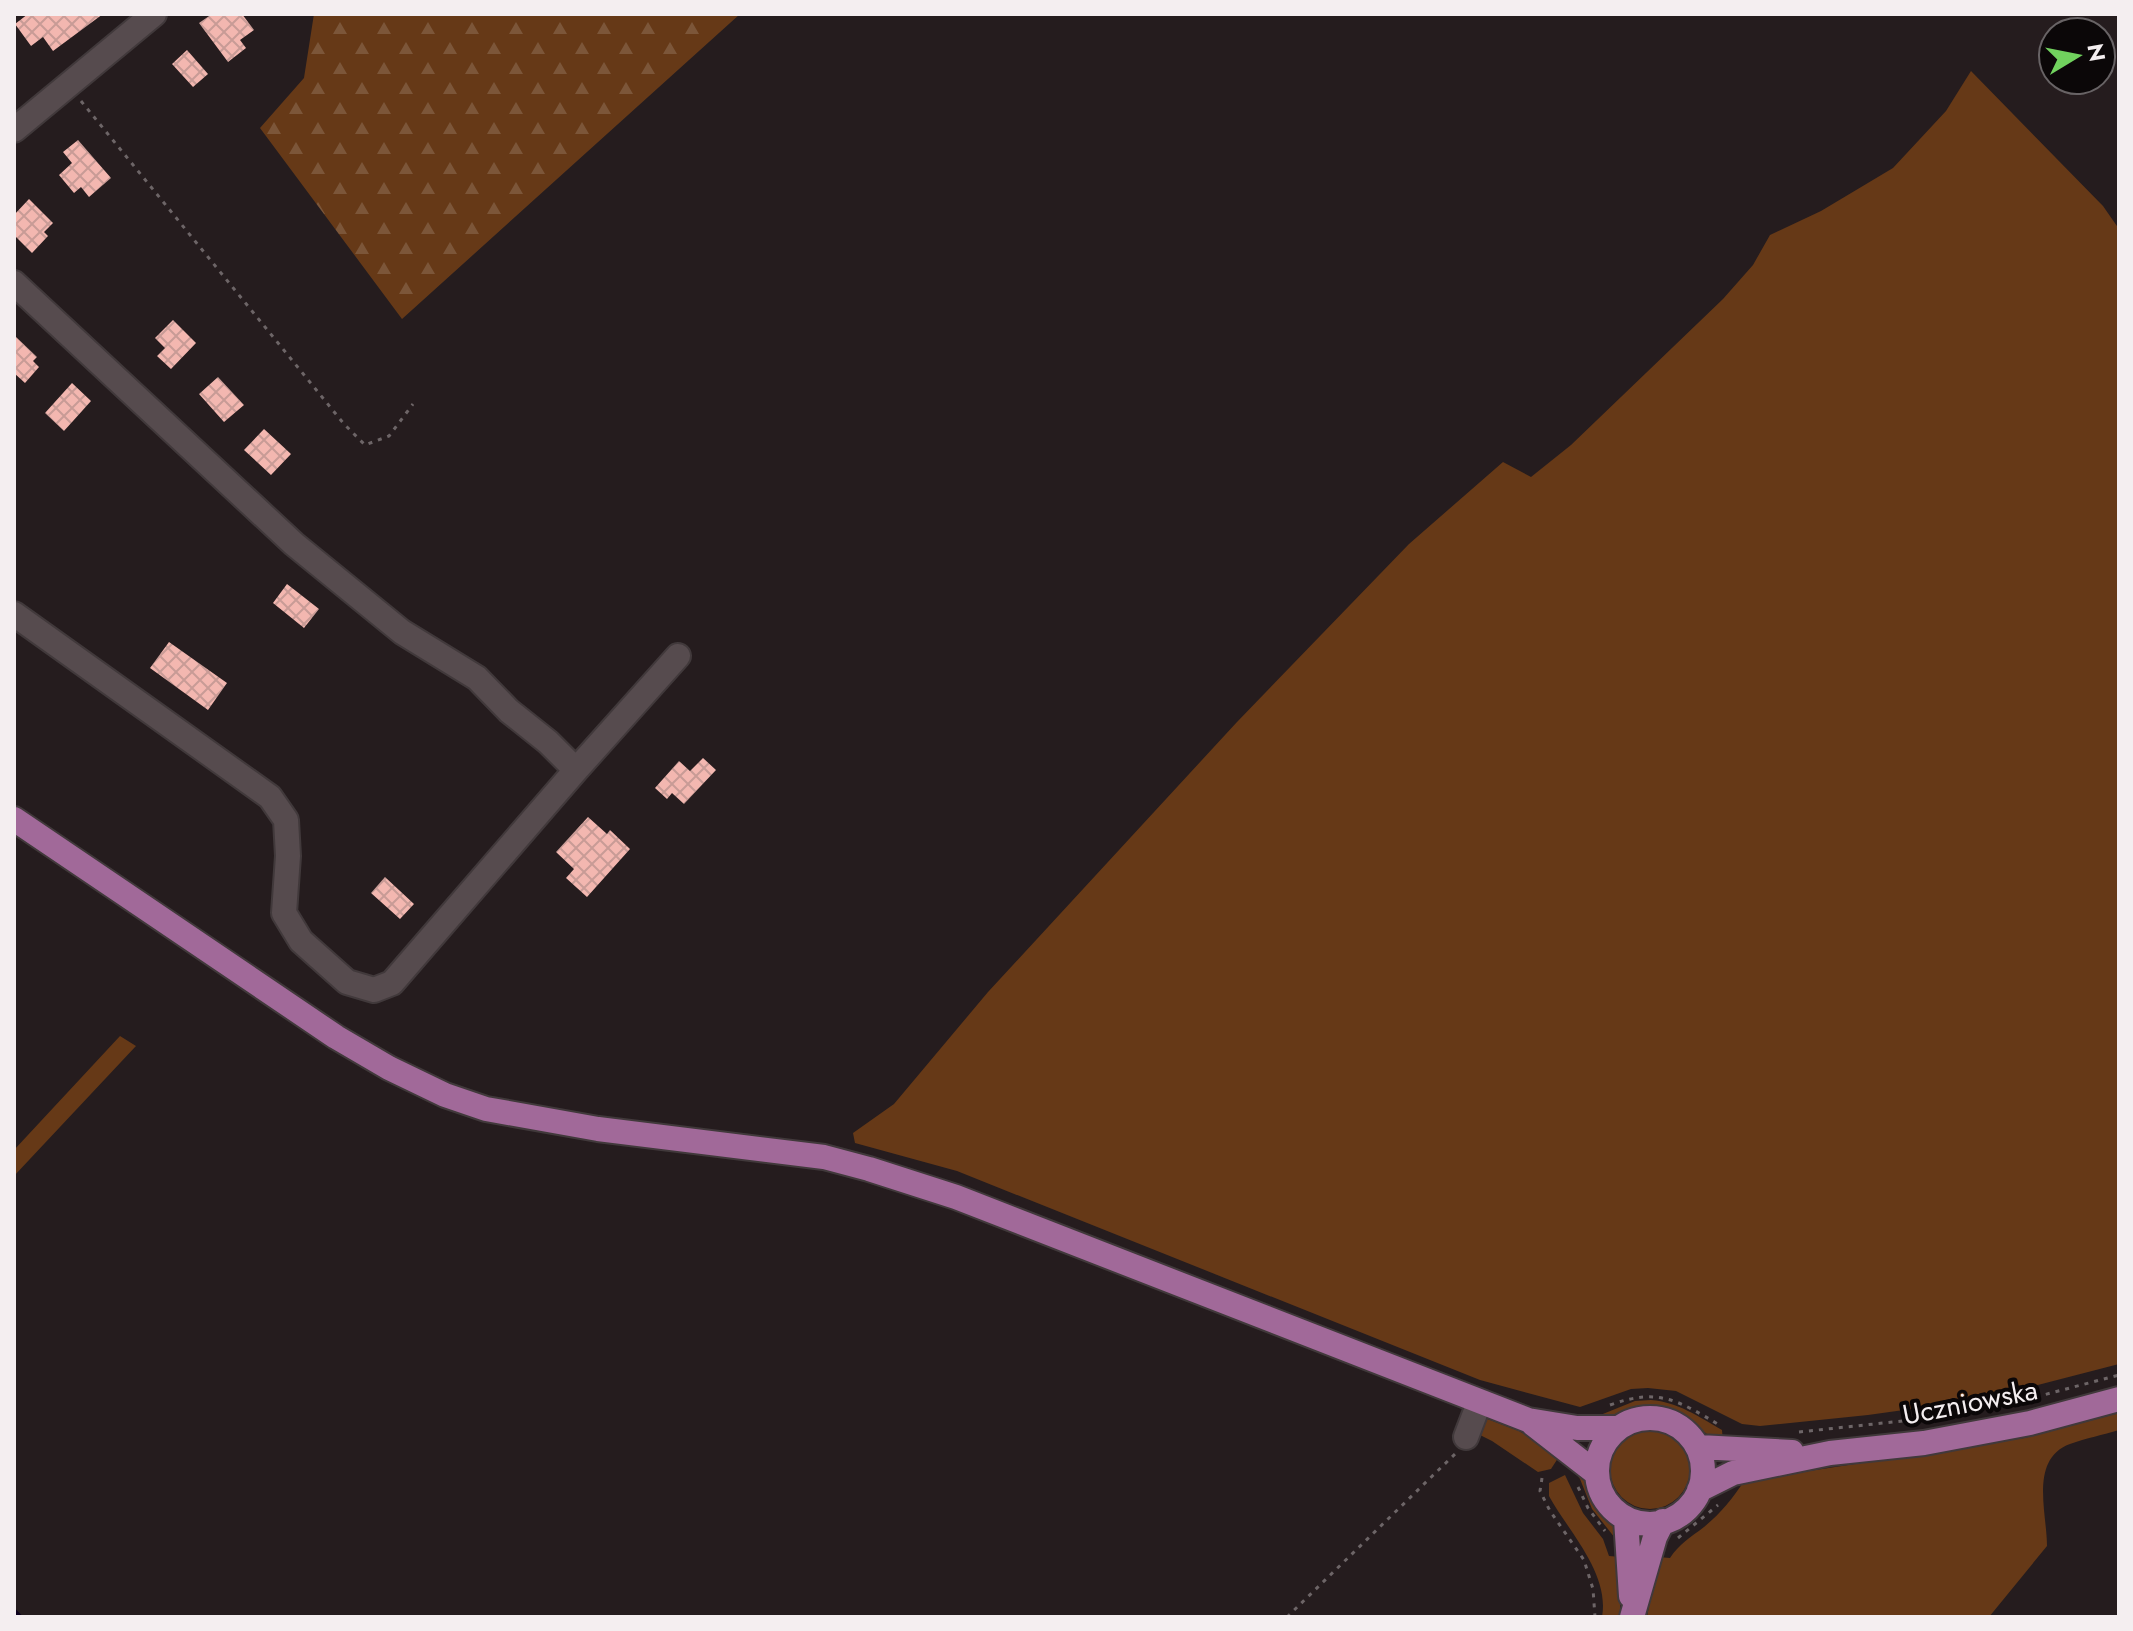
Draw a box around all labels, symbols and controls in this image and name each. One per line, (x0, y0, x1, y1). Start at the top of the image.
north arrow (2037, 16, 2117, 96)
text: N (2079, 41, 2114, 64)
street label: Uczniowska (1899, 1369, 2041, 1436)

